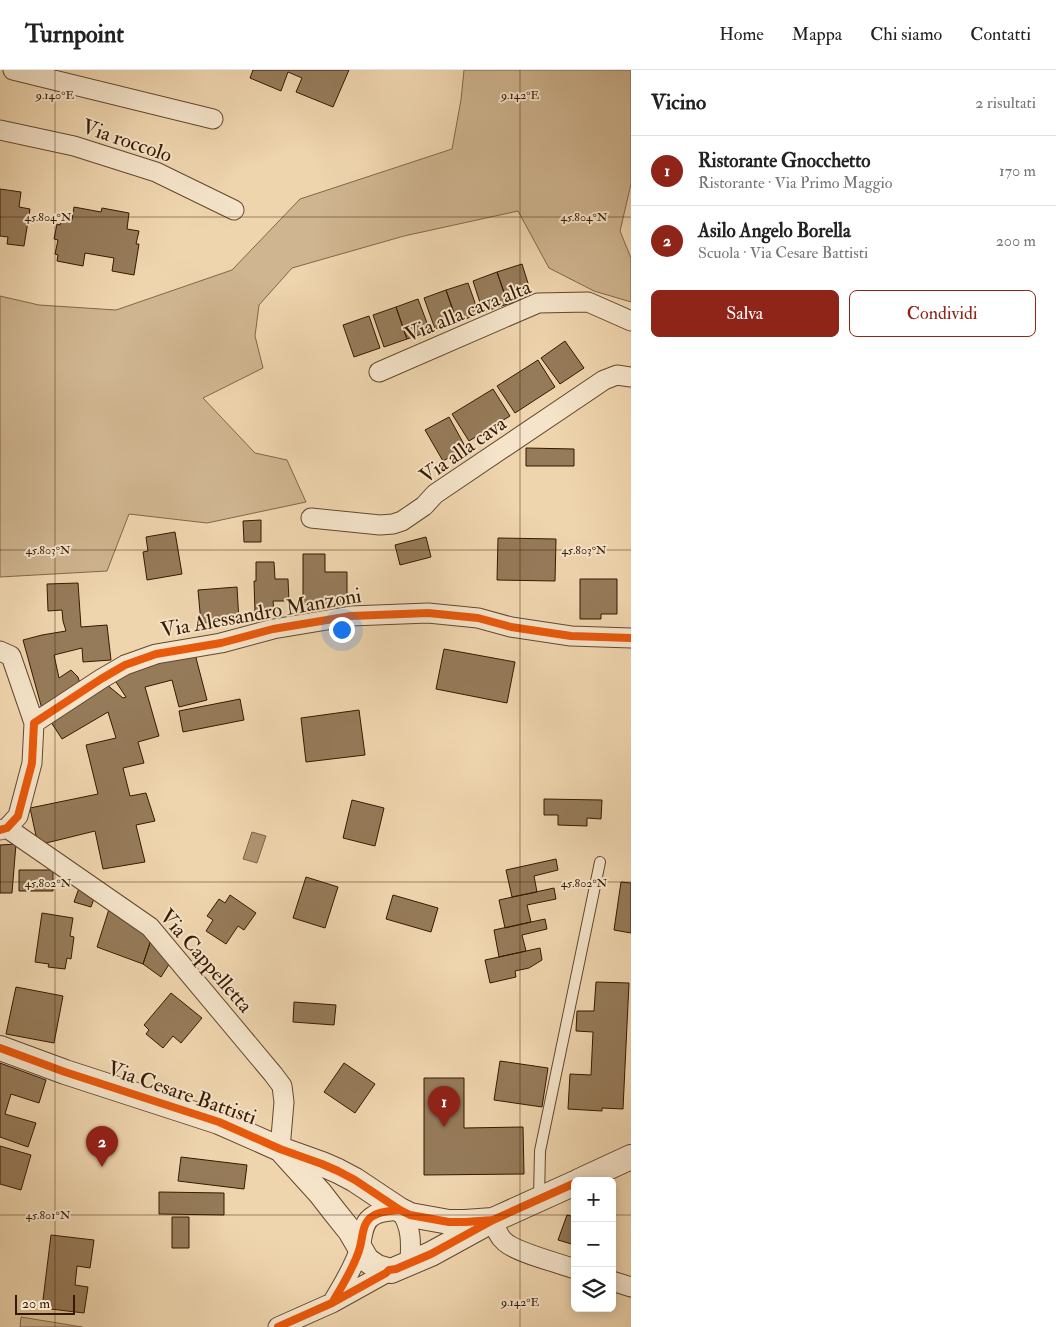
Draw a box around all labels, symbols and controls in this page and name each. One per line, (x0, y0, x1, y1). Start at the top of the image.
text: Turnpoint (25, 19, 124, 50)
text: Home (719, 23, 764, 46)
text: Mappa (792, 23, 842, 46)
text: Chi siamo (870, 23, 942, 46)
text: Contatti (970, 23, 1031, 46)
text: 9.140°E (35, 88, 74, 103)
text: 9.142°E (500, 88, 539, 103)
text: Vicino (651, 89, 706, 116)
text: 2 risultati (975, 93, 1036, 113)
street label: Via roccolo (78, 113, 176, 169)
text: Ristorante Gnocchetto (698, 149, 871, 173)
text: 1 (664, 161, 670, 181)
text: 170 m (999, 161, 1036, 181)
text: Ristorante · Via Primo Maggio (698, 173, 892, 193)
text: 45.804°N (24, 210, 72, 225)
text: 45.804°N (560, 210, 608, 225)
text: Asilo Angelo Borella (698, 219, 851, 243)
text: 2 (663, 231, 671, 251)
text: 200 m (996, 231, 1036, 251)
text: Scuola · Via Cesare Battisti (698, 243, 868, 263)
street label: Via alla cava alta (401, 273, 536, 349)
button: Salva (651, 290, 839, 337)
button: Condividi (849, 290, 1036, 337)
street label: Via alla cava (414, 410, 512, 490)
text: 45.803°N (25, 543, 71, 558)
text: 45.803°N (561, 543, 607, 558)
street label: Via Alessandro Manzoni (158, 582, 364, 644)
your location (329, 617, 355, 643)
text: 45.802°N (25, 876, 72, 891)
text: 45.802°N (561, 876, 608, 891)
street label: Via Cappelletta (153, 903, 259, 1019)
street label: Via Cesare Battisti (104, 1055, 260, 1131)
pin: 1 (428, 1086, 460, 1127)
pin: 2 (86, 1126, 118, 1167)
map controls (571, 1177, 616, 1312)
button: + (571, 1177, 616, 1222)
text: 45.801°N (26, 1208, 71, 1223)
button: − (571, 1222, 616, 1267)
button: layers (571, 1267, 616, 1312)
scale bar (15, 1292, 75, 1315)
text: 20 m (22, 1295, 50, 1312)
text: 9.142°E (500, 1295, 539, 1310)

